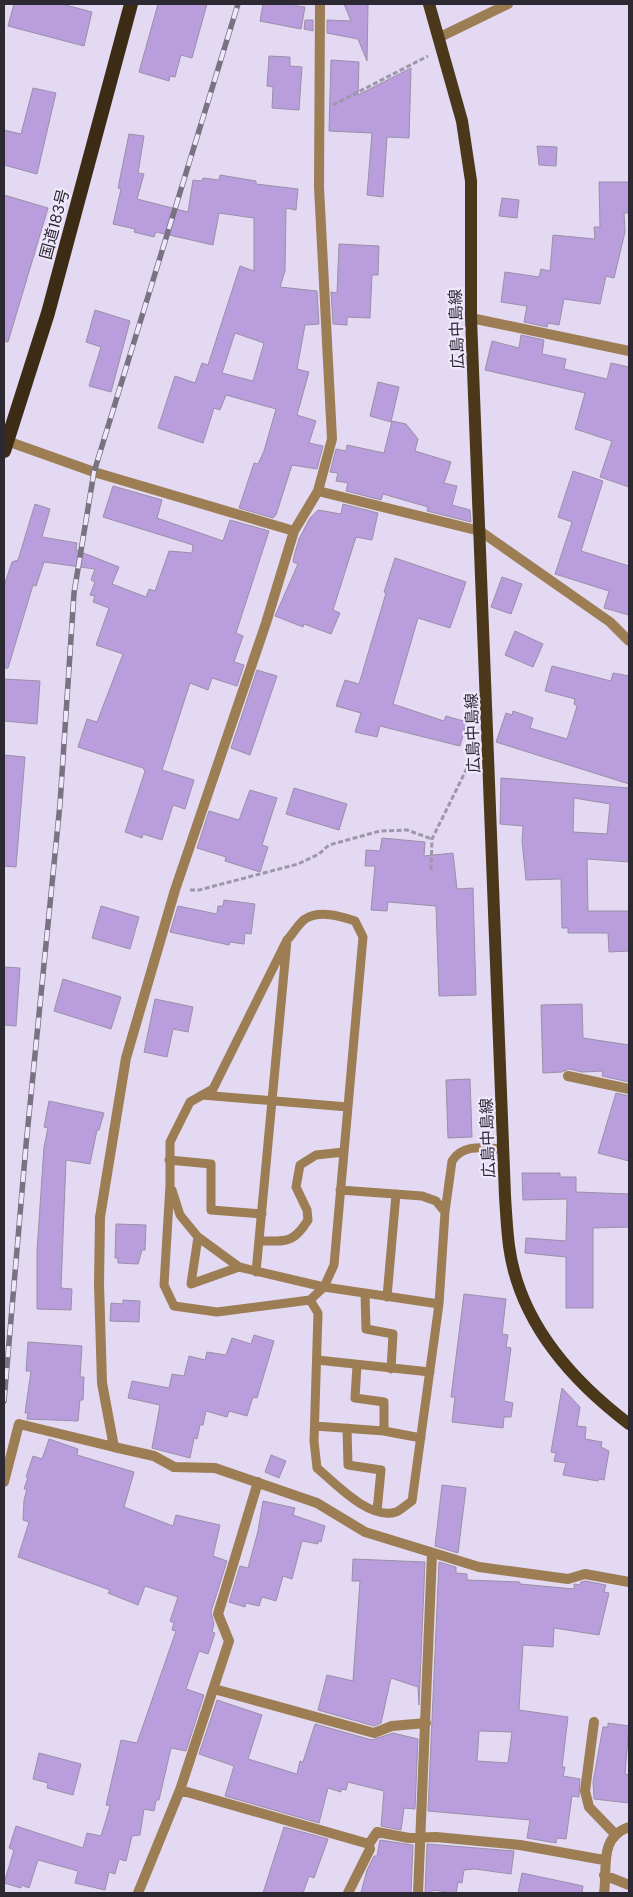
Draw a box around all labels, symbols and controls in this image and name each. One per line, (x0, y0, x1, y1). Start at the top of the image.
street label: 国道183号 (35, 187, 74, 262)
street label: 広島中島線 (445, 289, 468, 369)
street label: 広島中島線 (461, 693, 484, 773)
street label: 広島中島線 (476, 1098, 499, 1178)

